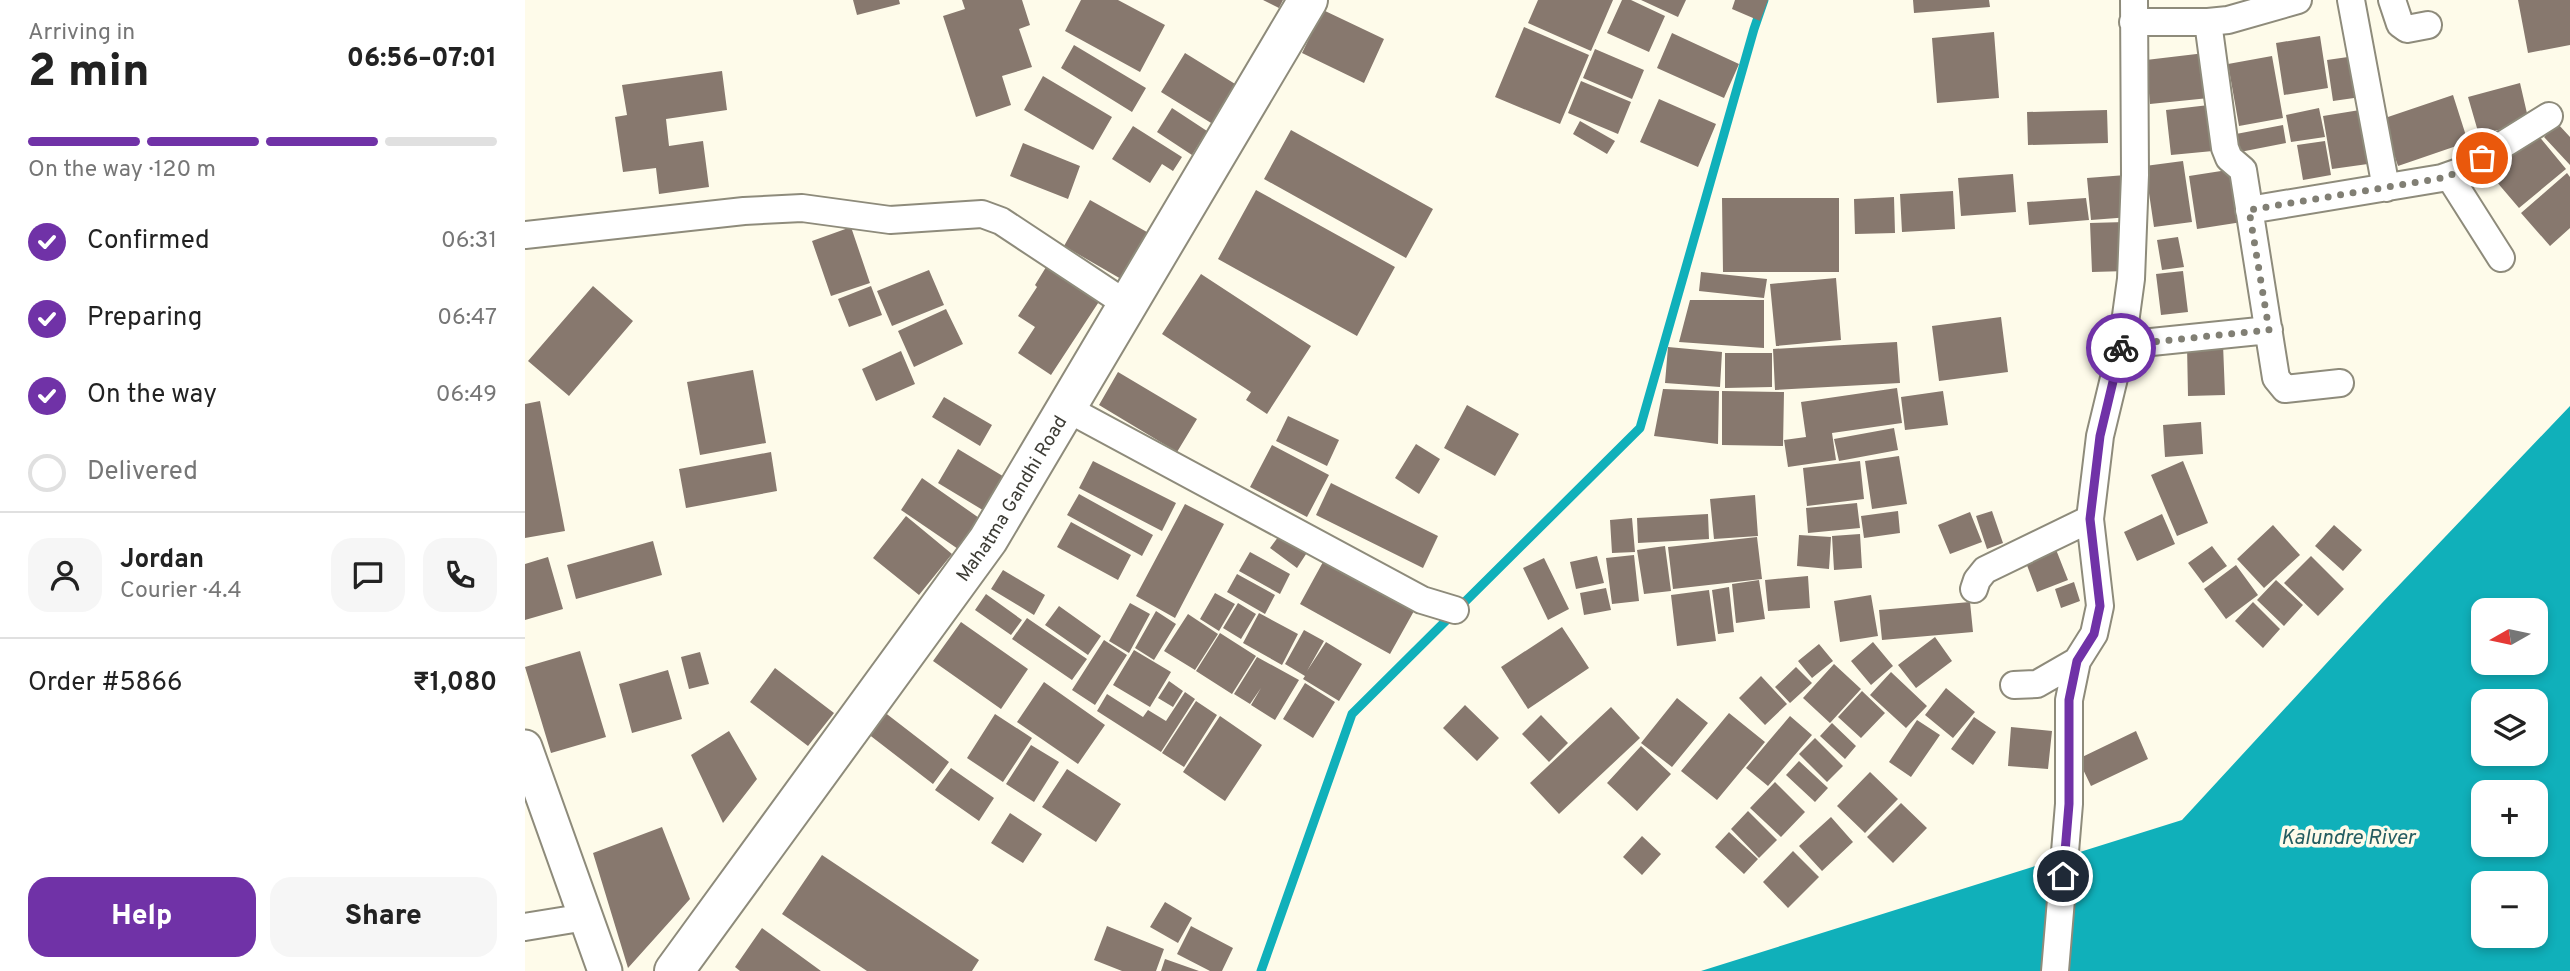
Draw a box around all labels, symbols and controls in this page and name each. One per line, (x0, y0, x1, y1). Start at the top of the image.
text: Arriving in (28, 19, 135, 48)
text: 06:56–07:01 (347, 43, 497, 76)
text: 2 min (28, 44, 150, 103)
pin (2452, 128, 2512, 188)
icon: bag (2463, 139, 2501, 177)
text: On the way · 120 m (28, 156, 216, 185)
icon: check (28, 223, 66, 261)
text: Confirmed (87, 225, 210, 258)
text: 06:31 (441, 227, 497, 256)
icon: check (28, 300, 66, 338)
text: Preparing (87, 302, 202, 335)
text: 06:47 (437, 304, 497, 333)
courier (2086, 313, 2156, 383)
icon: bike (2102, 329, 2140, 367)
icon: check (28, 377, 66, 415)
text: On the way (87, 379, 217, 412)
text: 06:49 (436, 381, 497, 410)
street label: Mahatma Gandhi Road (952, 412, 1073, 587)
text: Delivered (87, 456, 198, 489)
button: person (28, 538, 102, 612)
button: chat (331, 538, 405, 612)
button: phone (423, 538, 497, 612)
text: Jordan (120, 544, 204, 577)
text: Courier · 4.4 (120, 577, 242, 606)
north arrow (2471, 598, 2548, 676)
map controls (2471, 598, 2548, 948)
text: Order #5866 (28, 667, 182, 700)
text: ₹1,080 (413, 667, 497, 700)
button: layers (2471, 689, 2548, 766)
button: + (2471, 780, 2548, 857)
water label: Kalundre River (2281, 825, 2417, 852)
pin (2033, 846, 2093, 906)
icon: home (2044, 857, 2082, 895)
button: − (2471, 871, 2548, 948)
button: Help (28, 877, 256, 957)
button: Share (270, 877, 497, 957)

